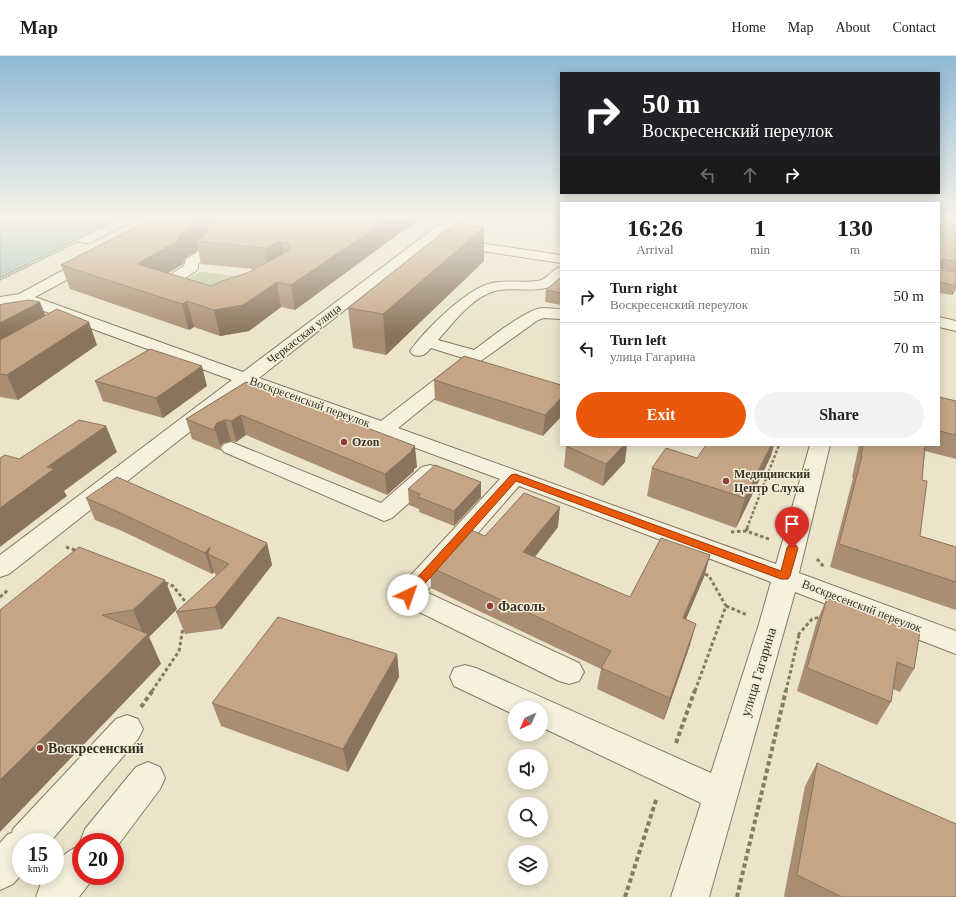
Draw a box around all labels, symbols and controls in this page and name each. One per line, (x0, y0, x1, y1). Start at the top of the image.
text: Map (20, 17, 58, 38)
text: Home (732, 20, 766, 35)
text: Map (788, 20, 813, 35)
text: About (835, 20, 870, 35)
text: Contact (892, 20, 936, 35)
icon: right (576, 88, 628, 140)
text: 50 m (642, 88, 700, 119)
text: Воскресенский переулок (642, 121, 833, 141)
icon: left (697, 164, 719, 186)
icon: ahead (739, 164, 761, 186)
icon: right (781, 164, 803, 186)
text: 16:26 (627, 215, 683, 241)
text: 1 (754, 215, 766, 241)
text: 130 (837, 215, 873, 241)
text: Arrival (636, 242, 674, 257)
text: min (750, 242, 770, 257)
text: m (850, 242, 860, 257)
text: Turn right (610, 280, 677, 296)
icon: right (576, 286, 598, 308)
text: 50 m (894, 288, 924, 304)
text: Воскресенский переулок (610, 297, 748, 312)
street label: Черкасская улица (264, 300, 344, 367)
text: Turn left (610, 332, 667, 348)
icon: left (576, 338, 598, 360)
text: 70 m (894, 340, 924, 356)
text: улица Гагарина (610, 349, 696, 364)
street label: Воскресенский переулок (248, 374, 372, 430)
button: Exit (576, 392, 746, 438)
button: Share (754, 392, 924, 438)
place label: Ozon (352, 435, 380, 449)
marker: Ozon (339, 437, 349, 447)
place label: Медицинский Центр Слуха (734, 467, 810, 495)
marker: Медицинский Центр Слуха (721, 476, 731, 486)
pin (775, 507, 809, 548)
icon: arrive (781, 513, 803, 535)
position arrow (387, 574, 429, 616)
street label: Воскресенский переулок (800, 577, 924, 635)
place label: Фасоль (498, 599, 546, 614)
marker: Фасоль (485, 601, 495, 611)
street label: улица Гагарина (738, 625, 779, 718)
north arrow (508, 701, 548, 741)
map controls (508, 701, 548, 885)
place label: Воскресенский (48, 741, 144, 756)
marker: Воскресенский (35, 743, 45, 753)
button: sound (508, 749, 548, 789)
button: search (508, 797, 548, 837)
speed limit sign: 20 (72, 833, 124, 885)
text: 15 (28, 843, 48, 865)
button: layers (508, 845, 548, 885)
text: km/h (28, 863, 48, 874)

